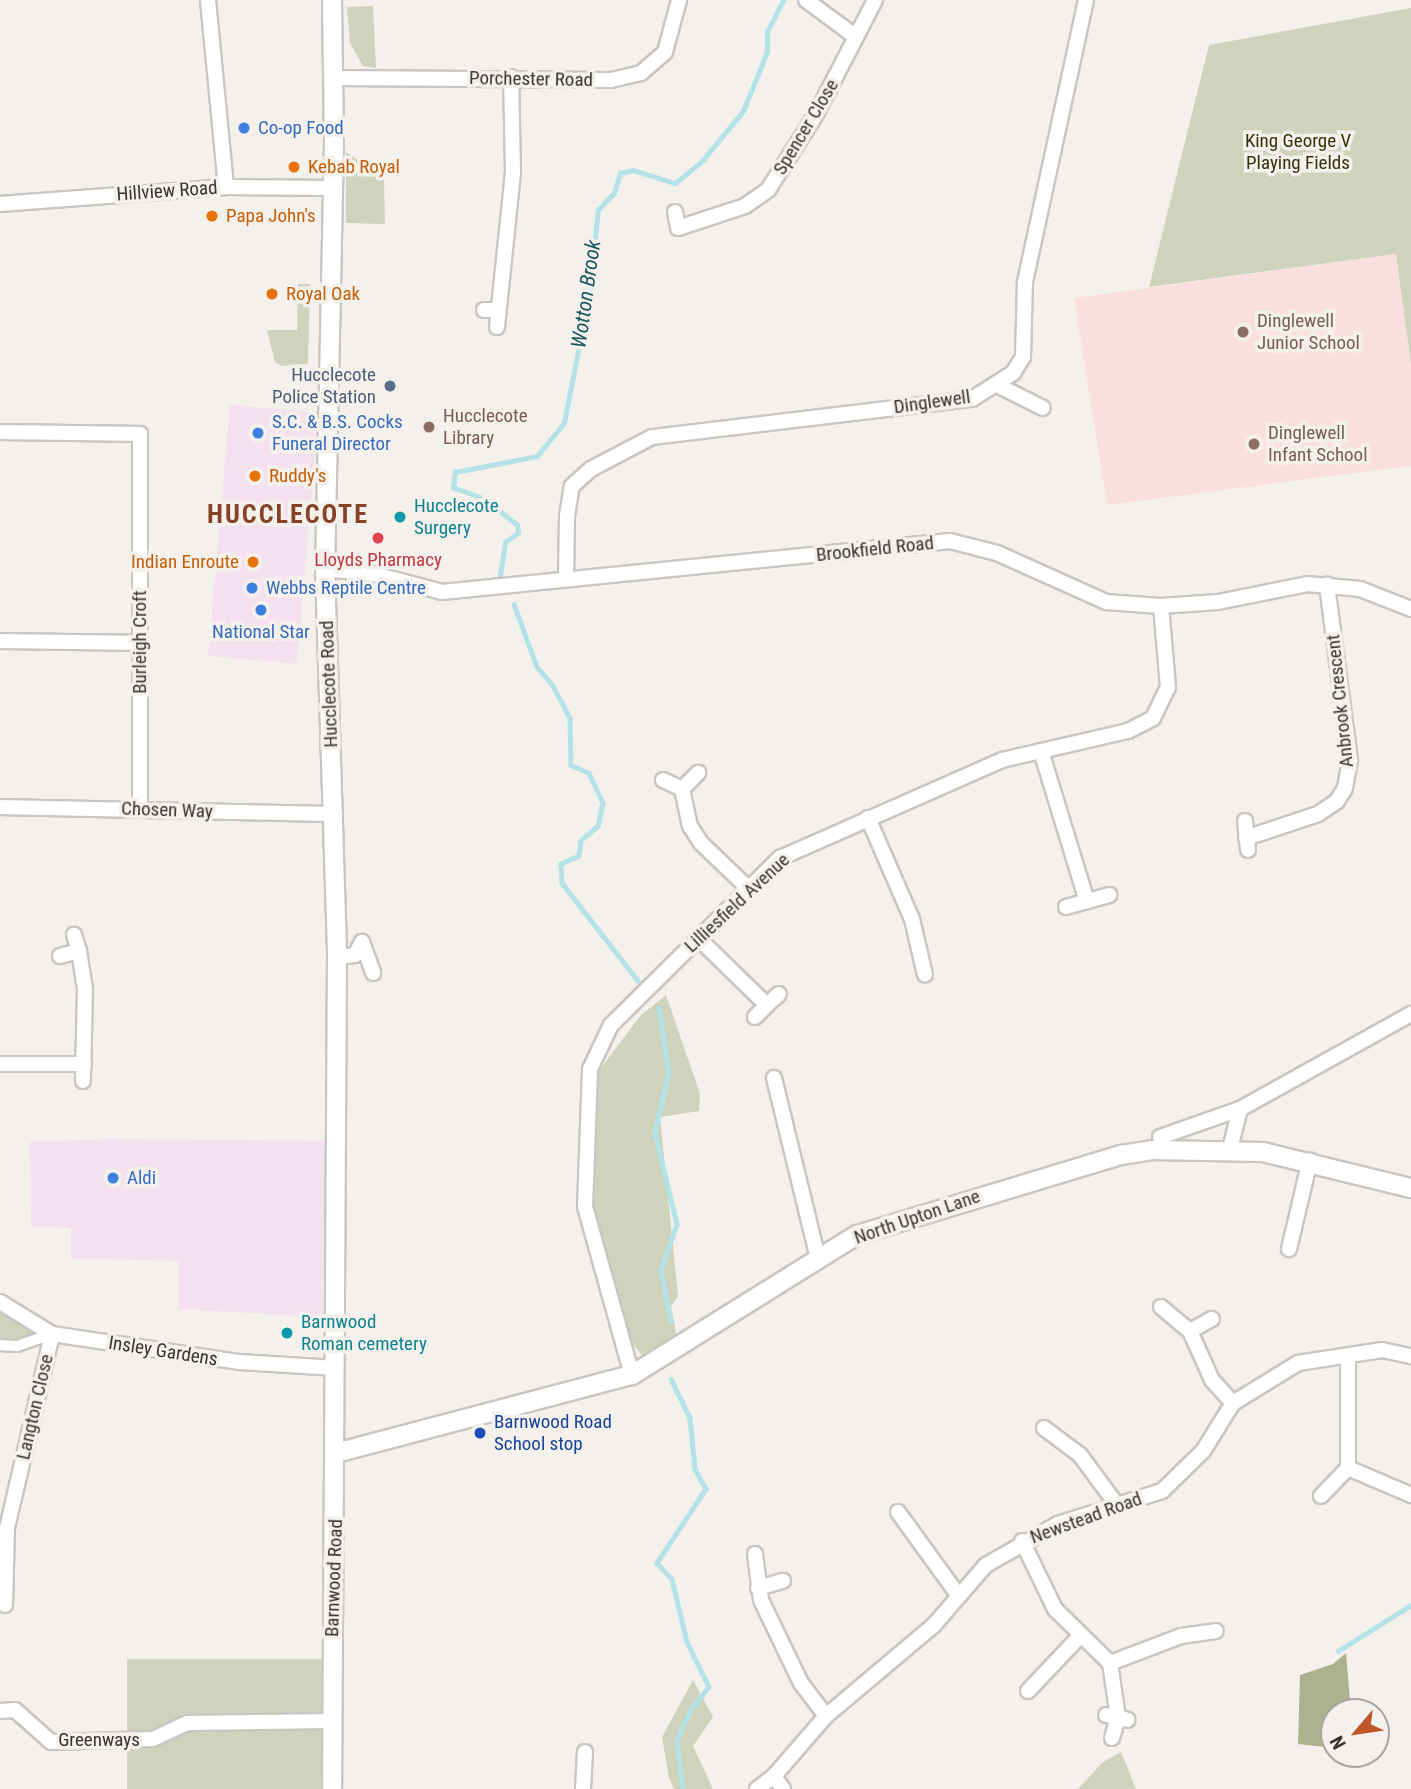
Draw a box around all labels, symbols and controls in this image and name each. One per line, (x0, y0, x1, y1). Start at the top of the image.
street label: Porchester Road (469, 67, 593, 91)
street label: Spencer Close (769, 75, 843, 179)
place label: Co-op Food (258, 117, 344, 139)
marker: Co-op Food (236, 120, 252, 136)
park label: King George V Playing Fields (1245, 130, 1351, 174)
place label: Kebab Royal (308, 156, 400, 178)
marker: Kebab Royal (286, 159, 302, 175)
street label: Hillview Road (116, 176, 218, 206)
place label: Papa John's (226, 205, 316, 227)
marker: Papa John's (204, 208, 220, 224)
water label: Wotton Brook (566, 238, 606, 350)
place label: Royal Oak (286, 283, 360, 305)
marker: Royal Oak (264, 286, 280, 302)
place label: Dinglewell Junior School (1257, 310, 1360, 354)
marker: Dinglewell Junior School (1235, 324, 1251, 340)
place label: Hucclecote Police Station (272, 364, 376, 408)
marker: Hucclecote Police Station (382, 378, 398, 394)
street label: Dinglewell (892, 385, 972, 419)
place label: Hucclecote Library (443, 405, 528, 449)
place label: S.C. & B.S. Cocks Funeral Director (272, 411, 403, 455)
marker: Hucclecote Library (421, 419, 437, 435)
place label: Dinglewell Infant School (1268, 422, 1367, 466)
marker: S.C. & B.S. Cocks Funeral Director (250, 425, 266, 441)
marker: Dinglewell Infant School (1246, 436, 1262, 452)
place label: Ruddy's (269, 465, 326, 487)
marker: Ruddy's (247, 468, 263, 484)
place label: Hucclecote Surgery (414, 495, 499, 539)
district label: HUCCLECOTE (208, 499, 368, 531)
marker: Hucclecote Surgery (392, 509, 408, 525)
marker: Lloyds Pharmacy (370, 530, 386, 546)
street label: Brookfield Road (815, 531, 935, 567)
place label: Lloyds Pharmacy (314, 549, 442, 571)
place label: Indian Enroute (131, 551, 239, 573)
marker: Indian Enroute (245, 554, 261, 570)
place label: Webbs Reptile Centre (266, 577, 426, 599)
marker: Webbs Reptile Centre (244, 580, 260, 596)
street label: Burleigh Croft (129, 590, 151, 694)
marker: National Star (253, 602, 269, 618)
street label: Hucclecote Road (315, 620, 343, 748)
place label: National Star (212, 621, 310, 643)
street label: Anbrook Crescent (1322, 633, 1358, 769)
street label: Chosen Way (121, 797, 213, 823)
street label: Lilliesfield Avenue (680, 849, 794, 957)
place label: Aldi (127, 1167, 156, 1189)
marker: Aldi (105, 1170, 121, 1186)
street label: North Upton Lane (851, 1185, 983, 1249)
place label: Barnwood Roman cemetery (301, 1311, 427, 1355)
marker: Barnwood Roman cemetery (279, 1325, 295, 1341)
street label: Insley Gardens (107, 1331, 219, 1371)
street label: Langton Close (12, 1352, 58, 1462)
place label: Barnwood Road School stop (494, 1411, 612, 1455)
marker: Barnwood Road School stop (472, 1425, 488, 1441)
street label: Newstead Road (1027, 1487, 1145, 1549)
street label: Barnwood Road (321, 1519, 347, 1637)
north arrow (1320, 1698, 1390, 1768)
street label: Greenways (58, 1729, 140, 1751)
text: N (1325, 1732, 1351, 1753)

